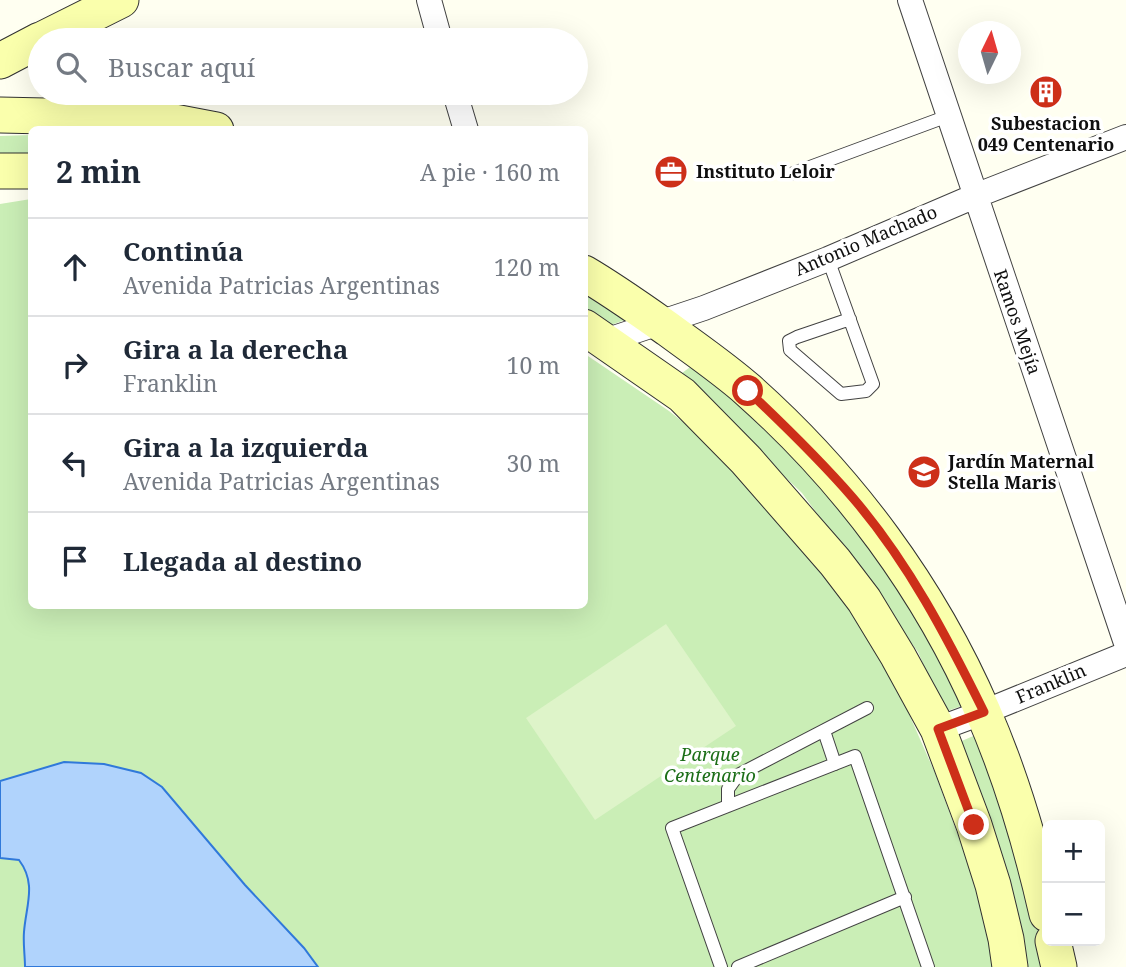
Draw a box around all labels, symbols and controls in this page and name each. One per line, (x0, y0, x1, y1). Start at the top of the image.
north arrow (958, 21, 1021, 84)
search box (28, 28, 588, 105)
icon: search (52, 48, 90, 86)
text: Buscar aquí (108, 49, 255, 85)
building icon: Subestacion 049 Centenario (1027, 73, 1065, 111)
place label: Subestacion 049 Centenario (978, 111, 1114, 156)
text: 2 min (56, 151, 141, 192)
office icon: Instituto Leloir (652, 153, 690, 191)
text: A pie · 160 m (420, 156, 560, 188)
place label: Instituto Leloir (696, 159, 836, 183)
street label: Antonio Machado (791, 199, 940, 281)
text: Continúa (123, 233, 244, 269)
icon: ahead (56, 248, 94, 286)
text: 120 m (494, 251, 560, 283)
street label: Ramos Mejía (989, 266, 1047, 378)
text: Avenida Patricias Argentinas (123, 269, 440, 301)
text: Gira a la derecha (123, 331, 348, 367)
icon: right (56, 346, 94, 384)
text: 10 m (507, 349, 560, 381)
text: Franklin (123, 367, 218, 399)
route start (732, 375, 763, 406)
text: Gira a la izquierda (123, 429, 369, 465)
icon: left (56, 444, 94, 482)
text: 30 m (507, 447, 560, 479)
place label: Jardín Maternal Stella Maris (947, 449, 1095, 494)
school or university icon: Jardín Maternal Stella Maris (905, 453, 943, 491)
text: Avenida Patricias Argentinas (123, 465, 440, 497)
icon: arrive (56, 542, 94, 580)
text: Llegada al destino (123, 543, 362, 579)
street label: Franklin (1012, 657, 1090, 709)
park label: Parque Centenario (664, 742, 756, 787)
route end (958, 809, 989, 840)
map controls (1042, 820, 1105, 946)
button: + (1042, 820, 1105, 883)
button: − (1042, 883, 1105, 946)

